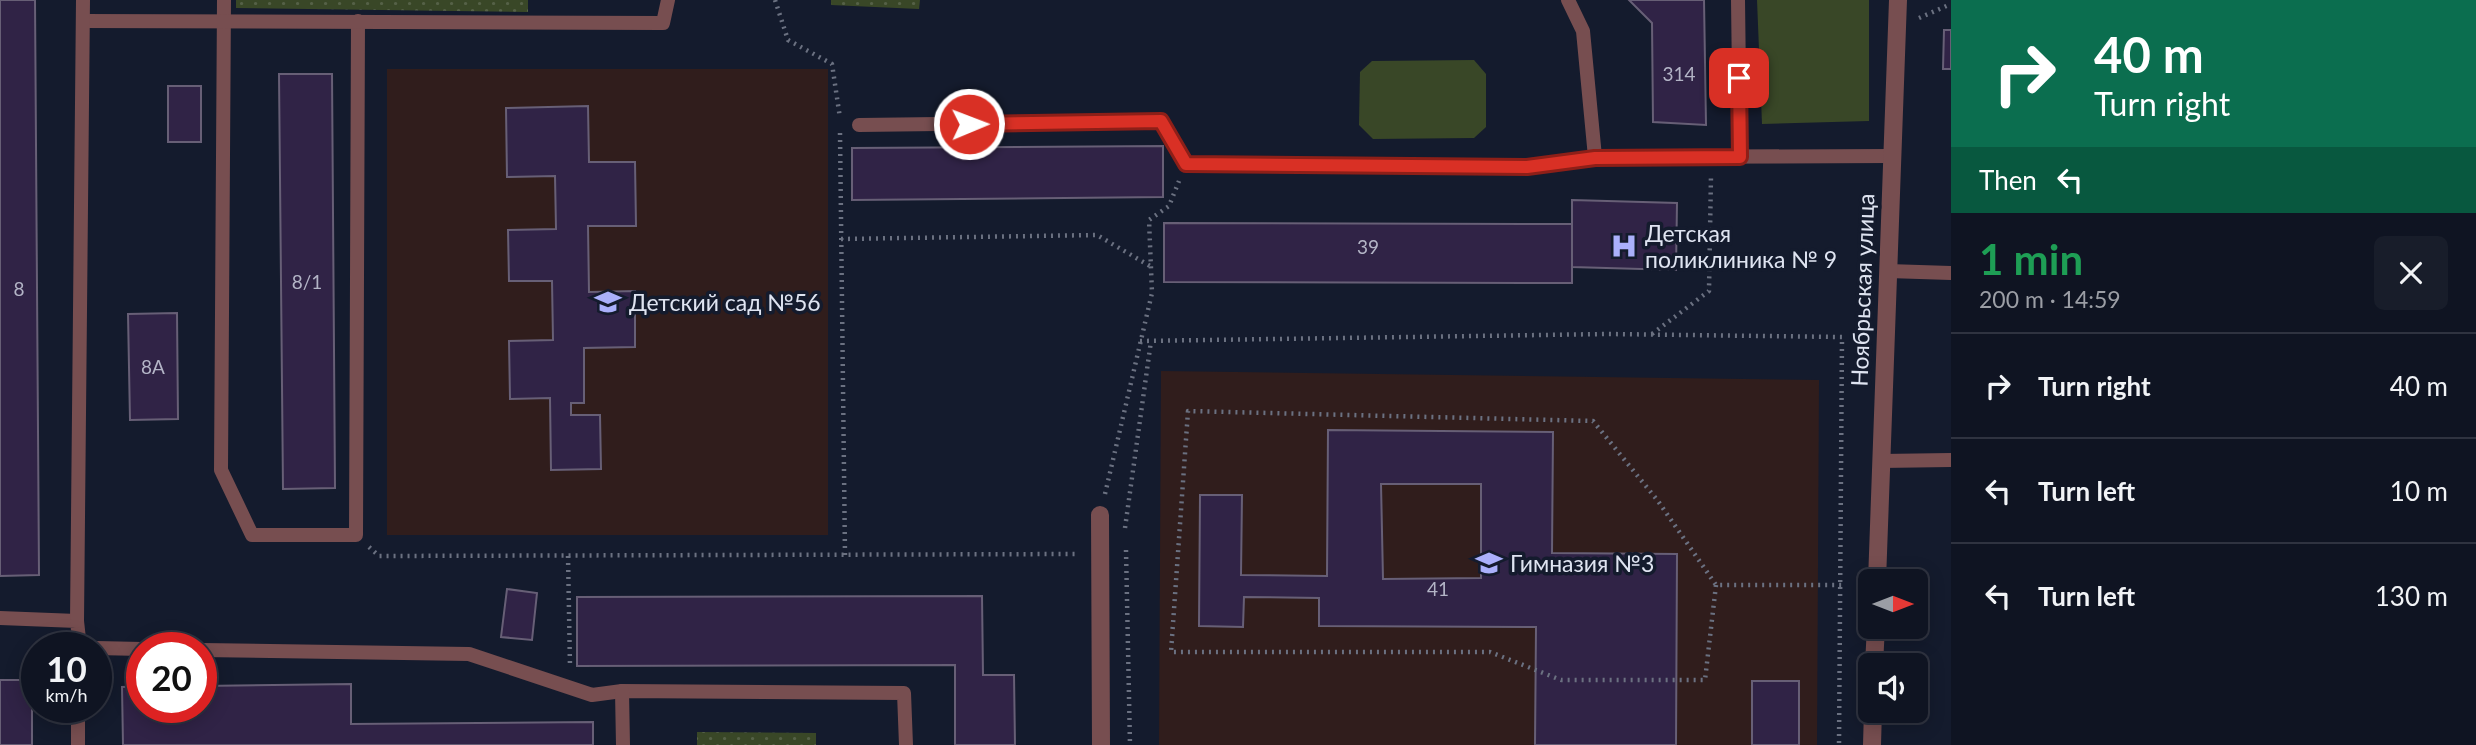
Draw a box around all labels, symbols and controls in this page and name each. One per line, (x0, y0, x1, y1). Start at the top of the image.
text: 40 m (2094, 25, 2204, 83)
icon: right (1979, 28, 2070, 119)
pin (1709, 48, 1769, 108)
icon: arrive (1720, 59, 1758, 97)
house number: 314 (1662, 62, 1696, 85)
text: Turn right (2094, 84, 2230, 123)
position arrow (932, 87, 1006, 161)
icon: left (2051, 161, 2089, 199)
text: Then (1979, 164, 2037, 196)
street label: Ноябрьская улица (1845, 193, 1879, 387)
place label: Детская поликлиника № 9 (1645, 219, 1837, 273)
hospital icon: Детская поликлиника № 9 (1609, 231, 1639, 261)
text: 1 min (1979, 234, 2083, 284)
house number: 39 (1357, 235, 1379, 258)
button: close (2374, 236, 2448, 310)
house number: 8/1 (292, 270, 322, 293)
house number: 8 (13, 277, 25, 300)
text: 200 m · 14:59 (1979, 285, 2121, 313)
school or university icon: Детский сад №56 (593, 287, 623, 317)
place label: Детский сад №56 (629, 288, 821, 316)
house number: 8А (141, 355, 165, 378)
icon: right (1979, 367, 2017, 405)
text: Turn right (2038, 370, 2151, 402)
text: 40 m (2390, 370, 2448, 402)
icon: left (1979, 472, 2017, 510)
text: Turn left (2038, 475, 2135, 507)
text: 10 m (2390, 475, 2448, 507)
school or university icon: Гимназия №3 (1474, 548, 1504, 578)
place label: Гимназия №3 (1510, 549, 1654, 577)
north arrow (1858, 569, 1928, 639)
map controls (1858, 569, 1928, 723)
house number: 41 (1427, 577, 1449, 600)
icon: left (1979, 577, 2017, 615)
text: Turn left (2038, 580, 2135, 612)
text: 130 m (2375, 580, 2448, 612)
speed limit sign: 20 (126, 632, 217, 723)
text: 10 (46, 647, 87, 689)
button: sound (1858, 653, 1928, 723)
text: km/h (45, 684, 88, 706)

